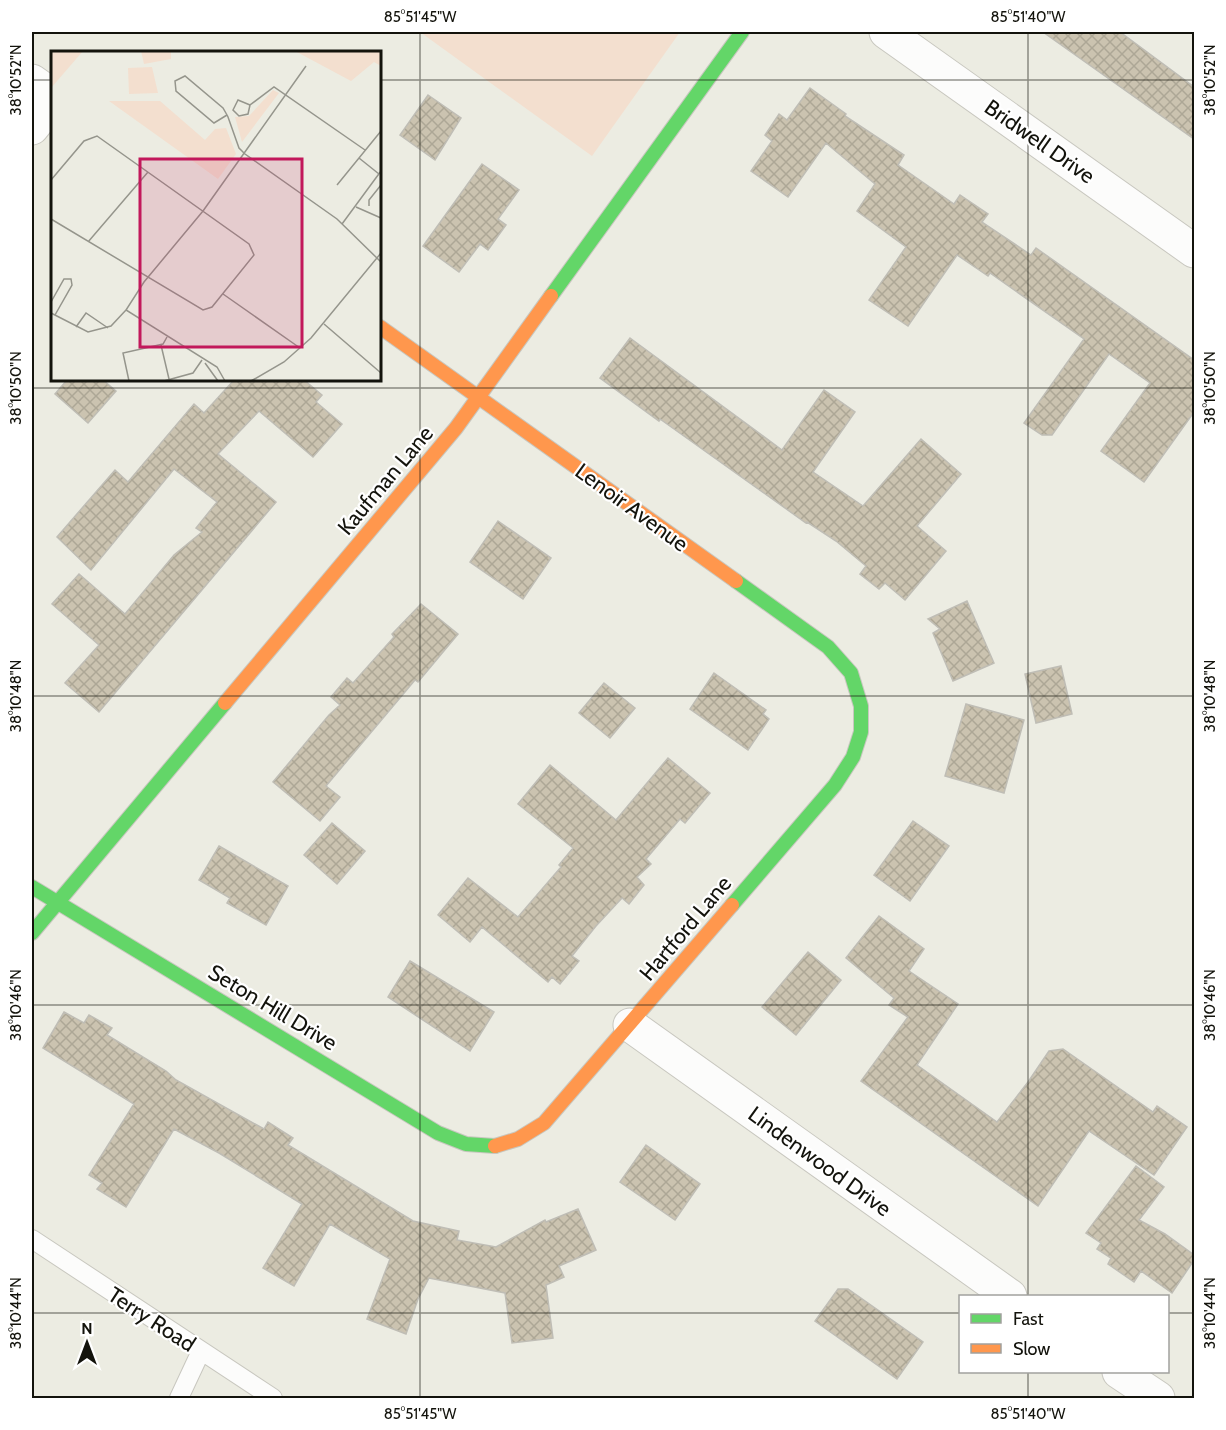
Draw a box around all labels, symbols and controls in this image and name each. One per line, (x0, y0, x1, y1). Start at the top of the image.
text: 85°51'45"W (384, 8, 457, 26)
text: 85°51'40"W (990, 8, 1066, 26)
text: 38°10'52"N (7, 45, 25, 115)
text: 38°10'52"N (1201, 45, 1219, 115)
inset map (51, 51, 381, 381)
street label: Bridwell Drive (979, 93, 1100, 189)
text: 38°10'50"N (7, 351, 25, 425)
text: 38°10'50"N (1201, 351, 1219, 425)
street label: Kaufman Lane (332, 420, 439, 540)
street label: Lenoir Avenue (570, 457, 693, 557)
text: 38°10'48"N (7, 660, 25, 732)
text: 38°10'48"N (1201, 660, 1219, 732)
street label: Hartford Lane (634, 870, 737, 986)
street label: Seton Hill Drive (203, 958, 342, 1056)
text: 38°10'46"N (7, 969, 25, 1041)
text: 38°10'46"N (1201, 969, 1219, 1041)
street label: Lindenwood Drive (743, 1100, 896, 1222)
text: 38°10'44"N (7, 1277, 25, 1349)
text: 38°10'44"N (1201, 1277, 1219, 1349)
street label: Terry Road (103, 1281, 201, 1358)
legend (959, 1295, 1169, 1373)
text: Fast (1013, 1308, 1044, 1330)
north arrow (57, 1313, 117, 1373)
text: N (81, 1319, 93, 1338)
text: Slow (1013, 1338, 1050, 1360)
text: 85°51'45"W (384, 1405, 457, 1423)
text: 85°51'40"W (990, 1405, 1066, 1423)

